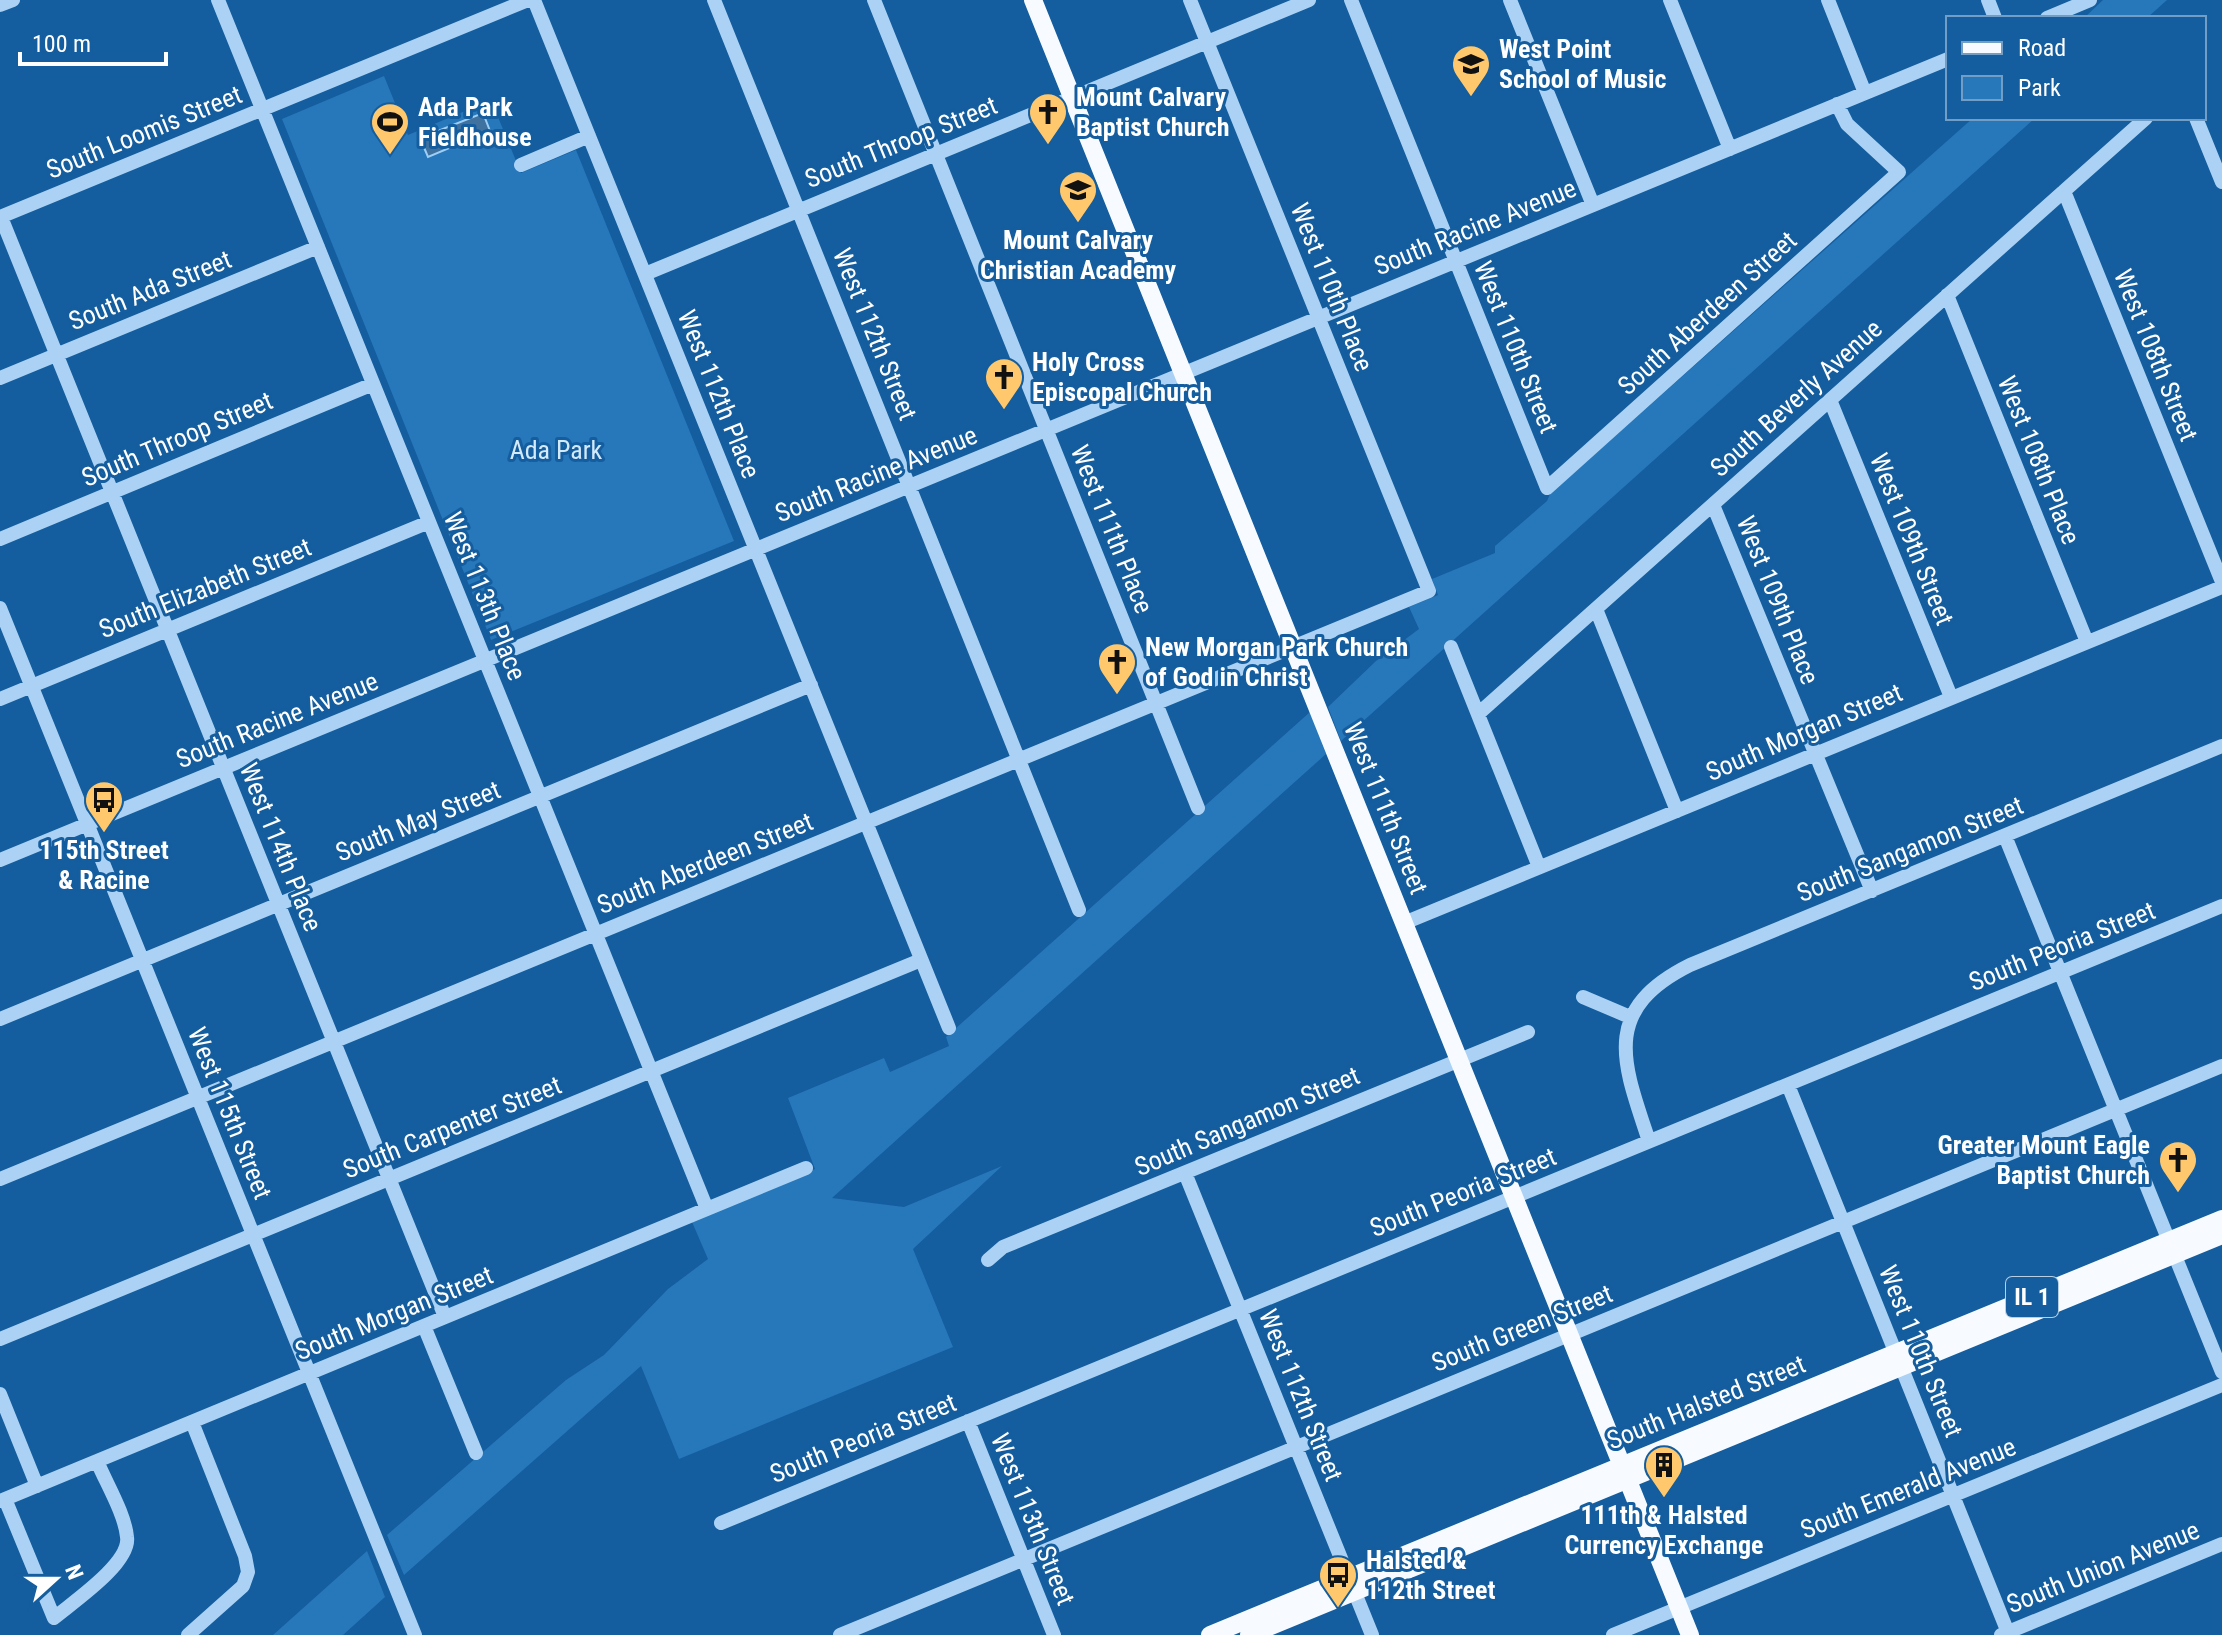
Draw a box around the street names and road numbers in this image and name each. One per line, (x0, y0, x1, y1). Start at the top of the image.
street label: South Loomis Street (42, 79, 246, 185)
street label: South Throop Street (801, 90, 1001, 194)
street label: South Racine Avenue (1370, 173, 1580, 281)
street label: West 110th Place (1285, 198, 1379, 376)
street label: South Aberdeen Street (1612, 225, 1802, 401)
street label: South Ada Street (64, 244, 236, 336)
street label: West 112th Street (827, 244, 923, 424)
street label: West 110th Street (1468, 257, 1564, 437)
street label: West 108th Street (2108, 265, 2204, 445)
street label: West 112th Place (672, 305, 766, 483)
street label: South Beverly Avenue (1704, 313, 1888, 483)
street label: West 108th Place (1992, 371, 2086, 549)
street label: South Throop Street (77, 385, 277, 493)
street label: South Racine Avenue (771, 420, 981, 528)
street label: West 111th Place (1065, 440, 1159, 618)
street label: West 109th Street (1864, 449, 1960, 629)
street label: West 113th Place (438, 507, 532, 685)
street label: West 109th Place (1731, 511, 1825, 689)
street label: South Elizabeth Street (95, 532, 315, 644)
street label: South Racine Avenue (172, 666, 382, 774)
street label: South Morgan Street (1701, 677, 1907, 787)
street label: West 111th Street (1338, 718, 1434, 898)
street label: West 114th Place (234, 758, 328, 936)
street label: South May Street (331, 774, 505, 868)
street label: South Sangamon Street (1793, 790, 2027, 908)
street label: South Aberdeen Street (593, 806, 817, 920)
street label: South Peoria Street (1965, 895, 2159, 997)
street label: West 115th Street (182, 1023, 278, 1203)
street label: South Sangamon Street (1130, 1060, 1364, 1182)
street label: South Carpenter Street (338, 1070, 566, 1184)
street label: South Peoria Street (1366, 1141, 1560, 1243)
street label: South Morgan Street (291, 1260, 497, 1366)
street label: West 110th Street (1873, 1261, 1969, 1441)
road number: IL 1 (2006, 1277, 2058, 1317)
street label: South Green Street (1427, 1278, 1617, 1378)
street label: West 112th Street (1253, 1305, 1349, 1485)
street label: South Halsted Street (1602, 1348, 1810, 1456)
street label: South Peoria Street (766, 1387, 960, 1489)
street label: West 113th Street (985, 1429, 1081, 1609)
street label: South Emerald Avenue (1796, 1431, 2020, 1545)
street label: South Union Avenue (2002, 1515, 2204, 1619)

